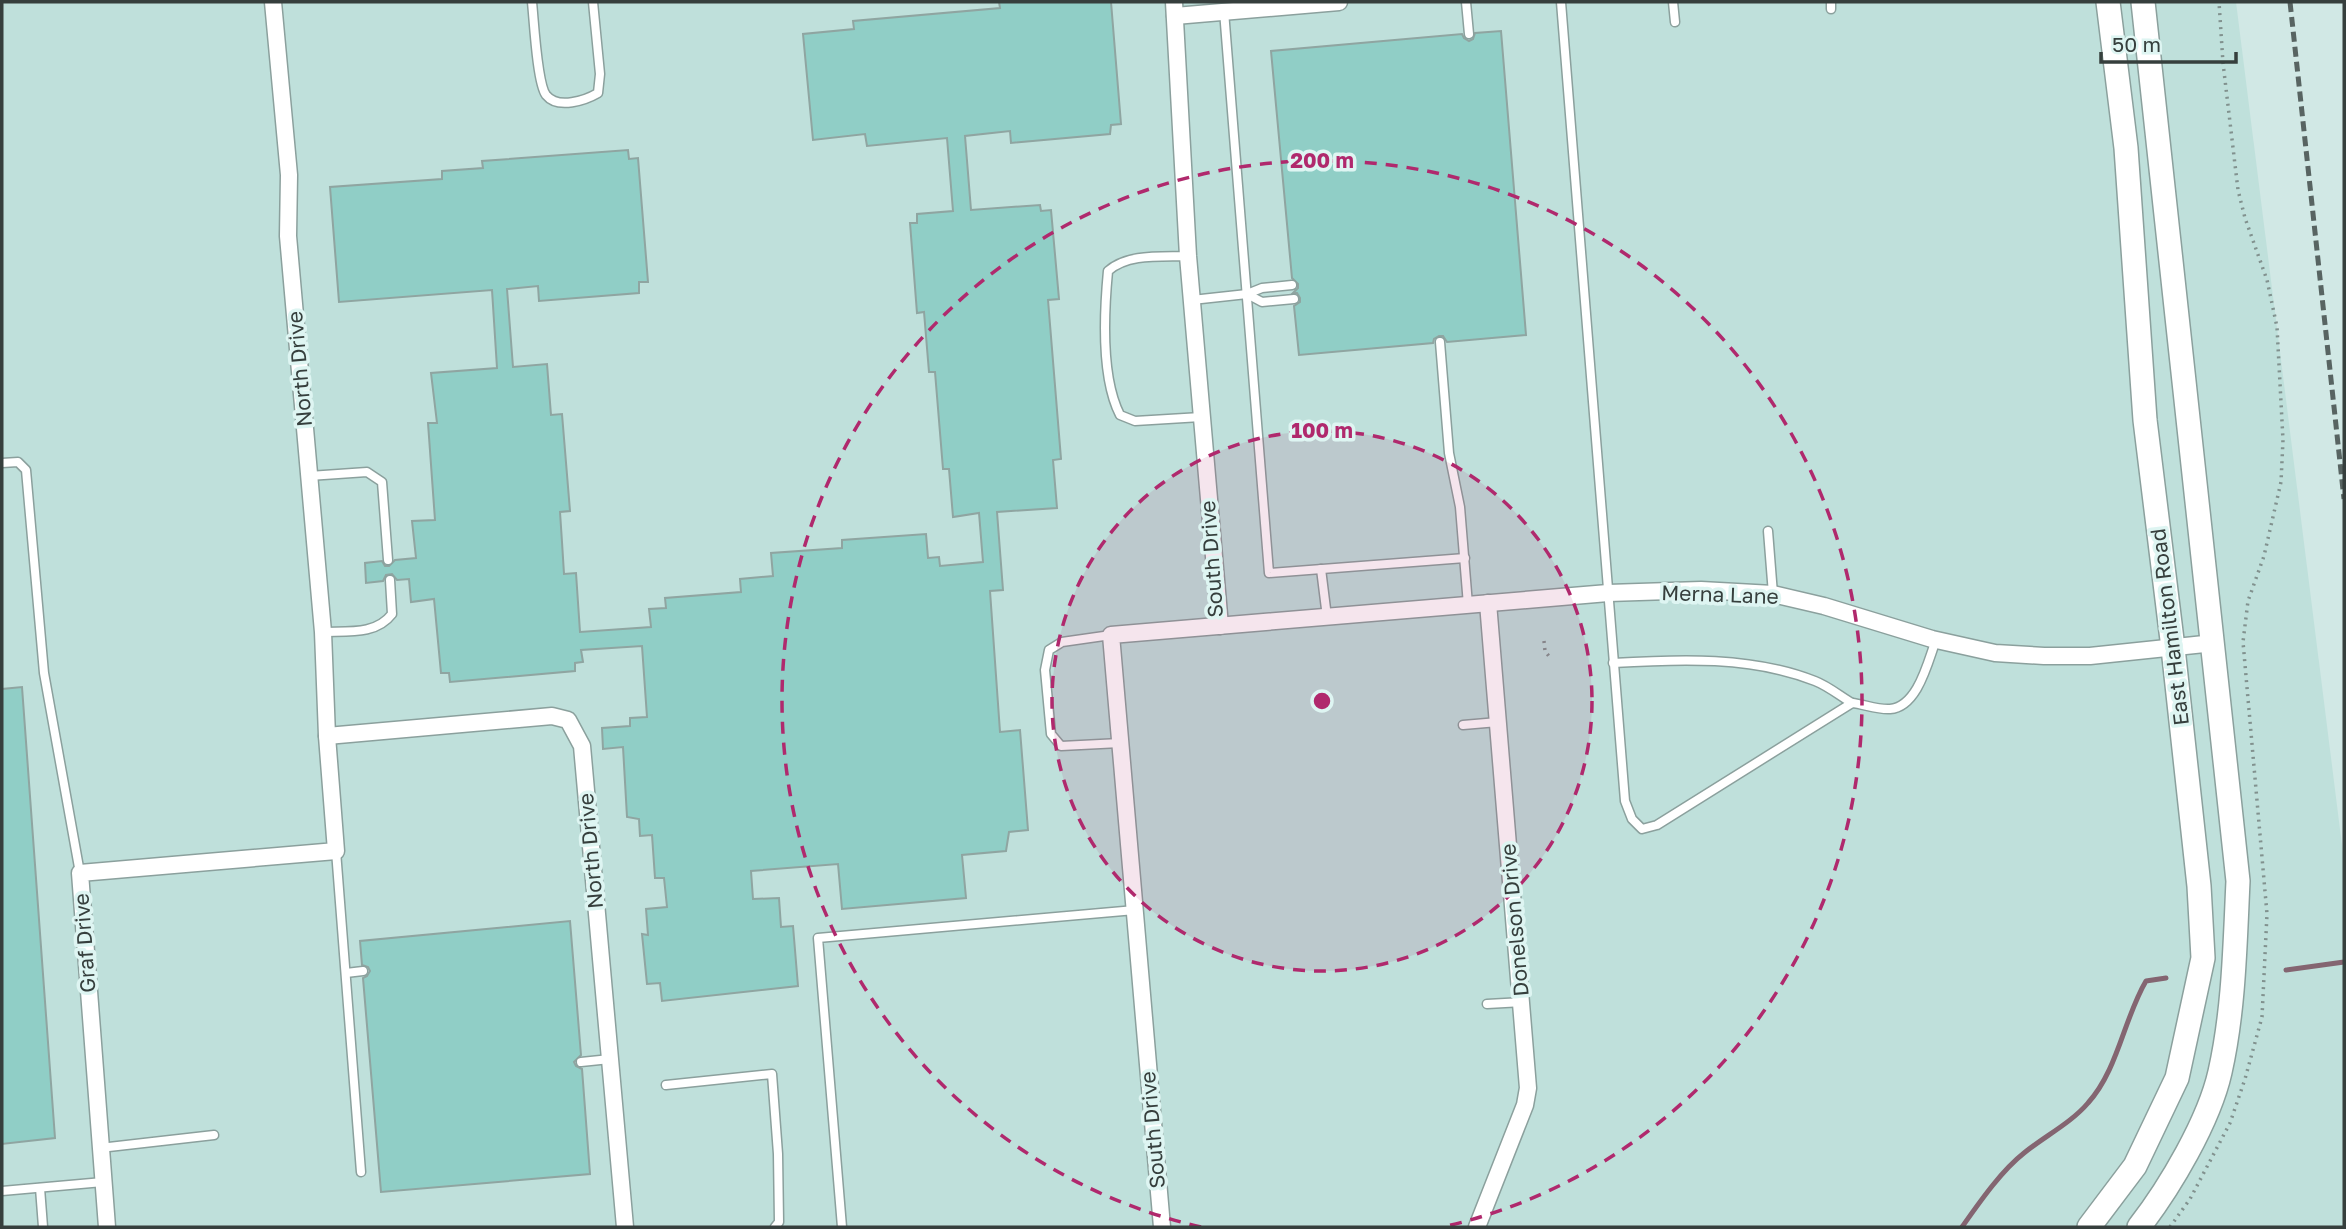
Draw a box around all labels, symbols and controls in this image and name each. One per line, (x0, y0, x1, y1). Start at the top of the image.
scale bar (2101, 21, 2236, 65)
text: 50 m (2112, 31, 2161, 57)
text: 200 m (1290, 147, 1354, 173)
street label: North Drive (281, 310, 317, 428)
text: 100 m (1291, 417, 1353, 443)
street label: South Drive (1194, 500, 1228, 619)
street label: East Hamilton Road (2144, 527, 2194, 727)
street label: Merna Lane (1661, 579, 1779, 609)
centre of rings (1310, 689, 1334, 713)
street label: North Drive (572, 792, 608, 910)
street label: Donelson Drive (1494, 843, 1534, 997)
street label: Graf Drive (68, 892, 100, 994)
street label: South Drive (1134, 1070, 1170, 1190)

